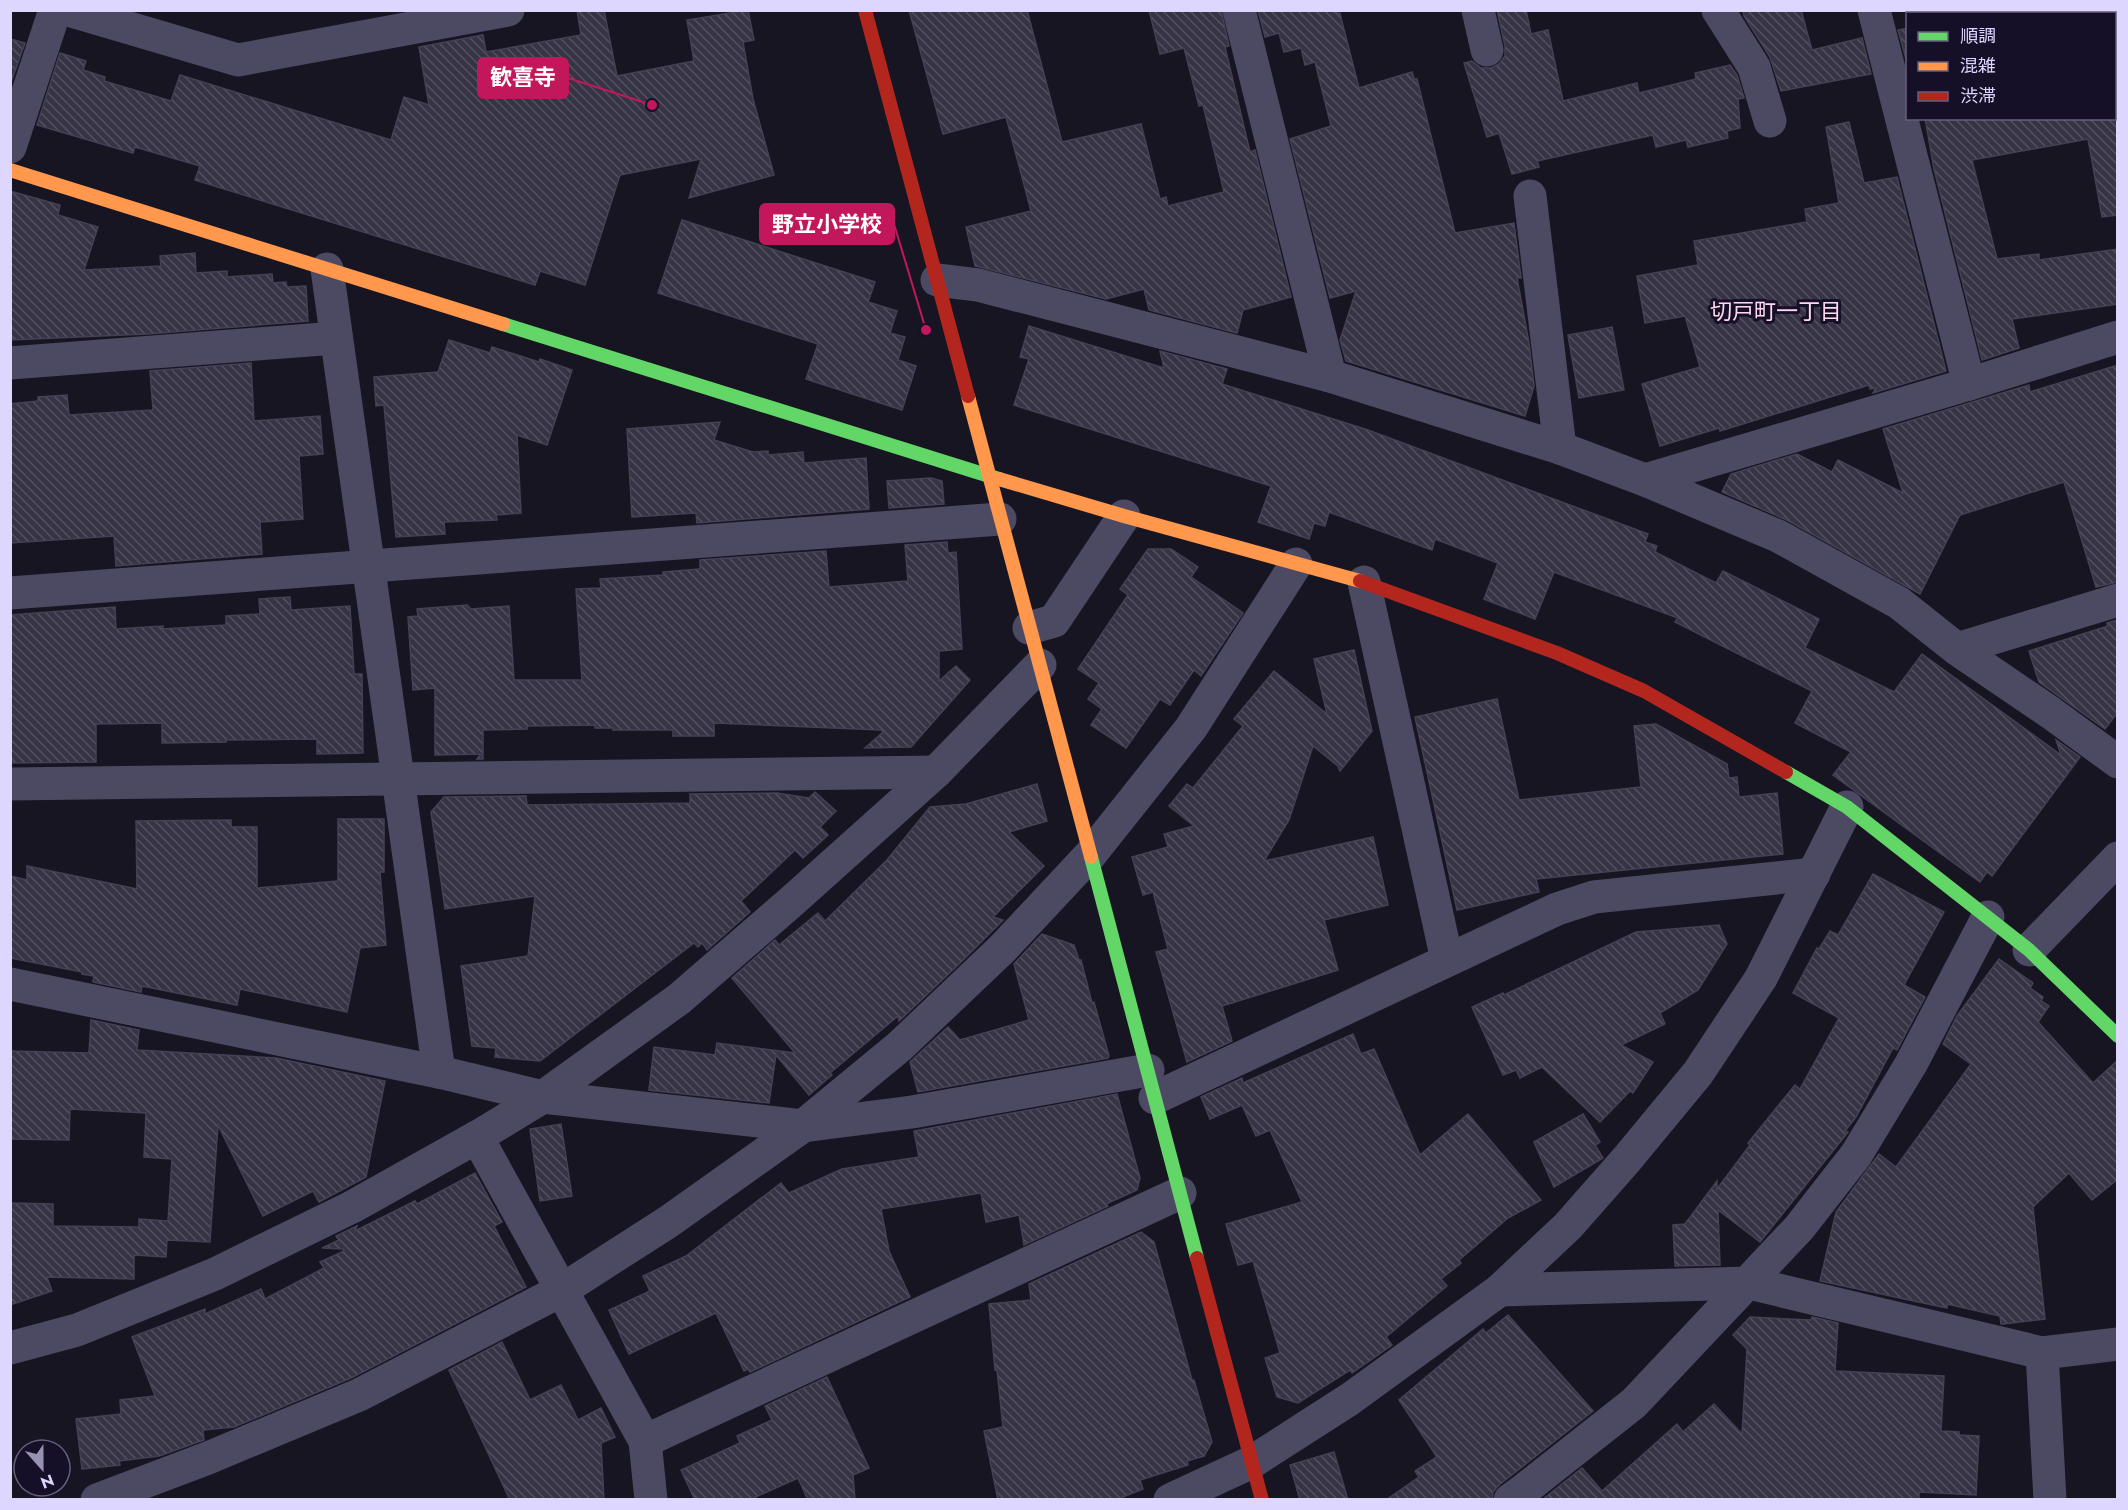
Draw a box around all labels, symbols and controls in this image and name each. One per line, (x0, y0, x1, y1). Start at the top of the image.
legend (1906, 12, 2116, 120)
text: 順調 (1960, 23, 1996, 49)
text: 混雑 (1960, 53, 1996, 79)
callout: 歓喜寺 (478, 58, 568, 98)
text: 歓喜寺 (490, 61, 556, 93)
text: 渋滞 (1960, 83, 1996, 109)
callout: 野立小学校 (760, 204, 894, 244)
text: 野立小学校 (772, 208, 882, 240)
district label: 切戸町一丁目 (1710, 295, 1842, 327)
north arrow (12, 1438, 72, 1498)
text: N (37, 1469, 57, 1495)

